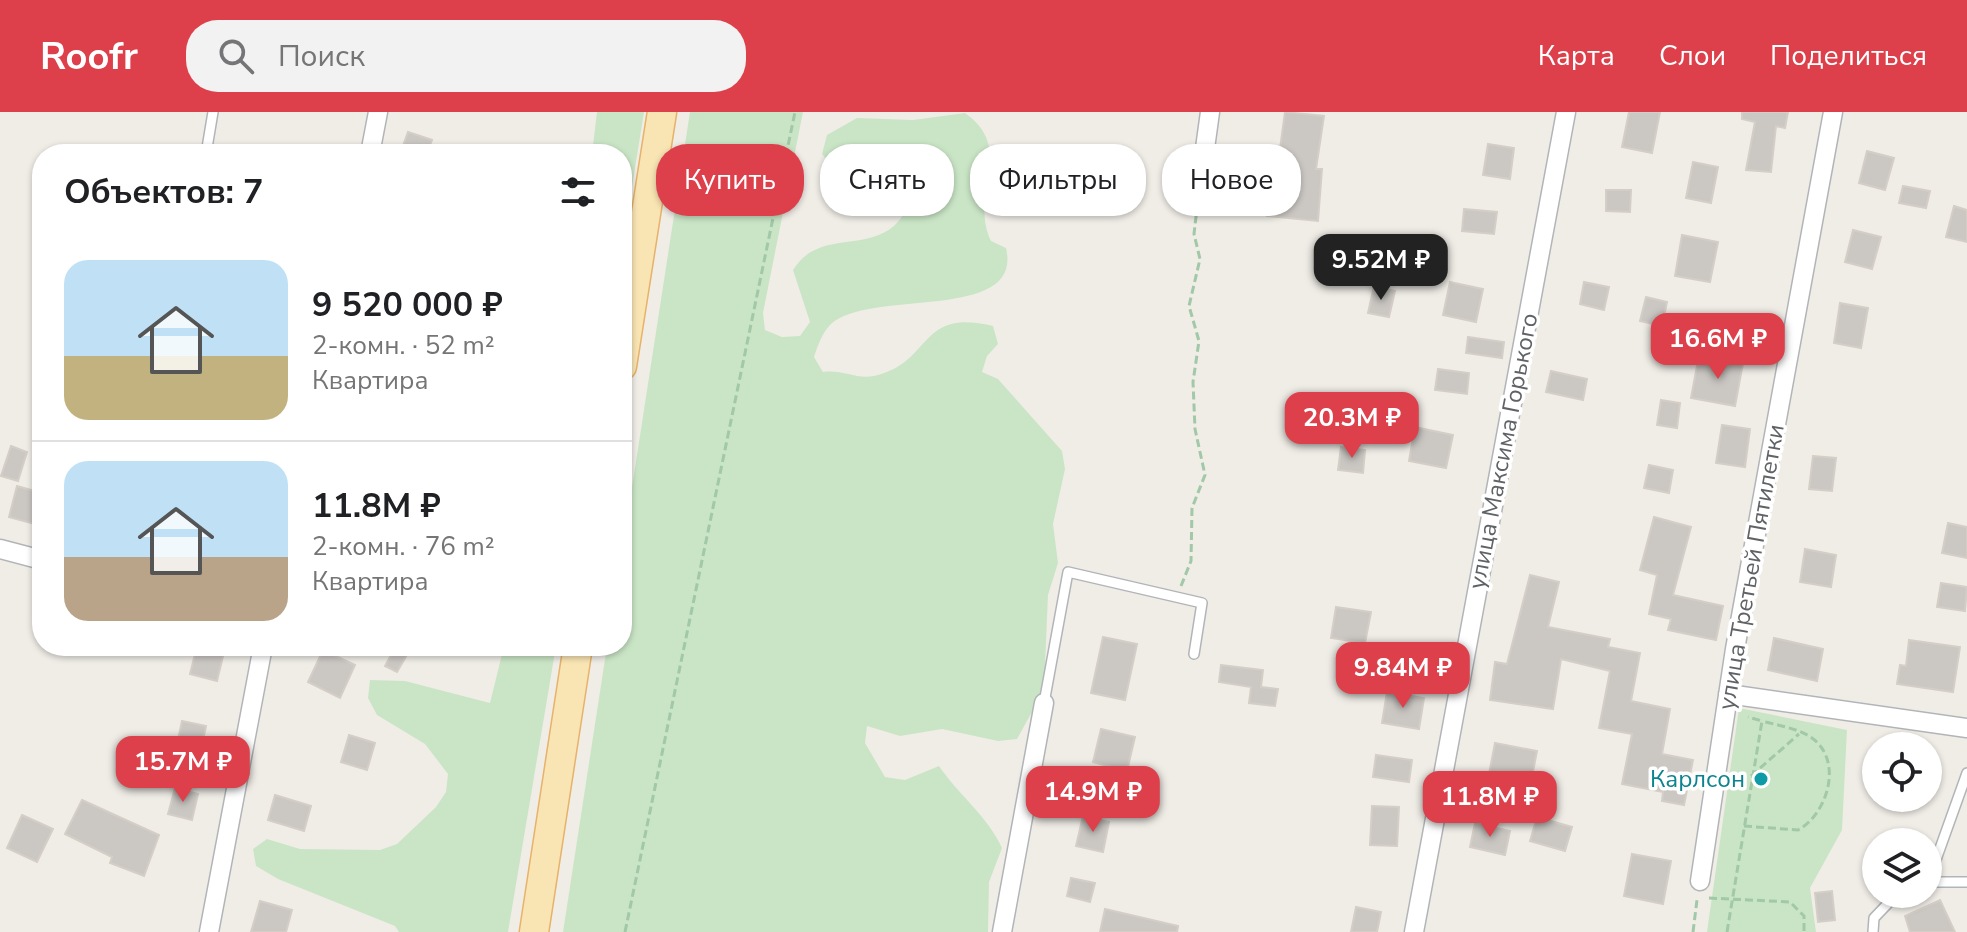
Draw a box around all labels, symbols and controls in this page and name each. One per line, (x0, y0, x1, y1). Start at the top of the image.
search box (186, 20, 746, 92)
text: Roofr (40, 31, 138, 82)
icon: search (214, 34, 258, 78)
text: Поиск (278, 36, 365, 77)
text: Карта (1538, 37, 1615, 75)
text: Слои (1659, 37, 1726, 75)
text: Поделиться (1770, 37, 1927, 75)
chip: Купить (656, 144, 804, 216)
chip: Снять (820, 144, 954, 216)
chip: Фильтры (970, 144, 1146, 216)
chip: Новое (1162, 144, 1301, 216)
text: Объектов: 7 (64, 169, 263, 215)
icon: filters (556, 170, 600, 214)
pin: 9.52M ₽ (1307, 234, 1455, 302)
text: 9.52M ₽ (1332, 242, 1430, 277)
text: 9 520 000 ₽ (312, 282, 503, 328)
icon: home (128, 292, 224, 388)
street label: улица Максима Горького (1461, 310, 1545, 592)
pin: 16.6M ₽ (1644, 313, 1792, 381)
text: 16.6M ₽ (1669, 321, 1767, 356)
text: 2-комн. · 52 m² (312, 328, 495, 363)
text: Квартира (312, 363, 428, 398)
pin: 20.3M ₽ (1278, 392, 1426, 460)
text: 20.3M ₽ (1303, 400, 1401, 435)
street label: улица Третьей Пятилетки (1710, 422, 1792, 712)
text: 11.8M ₽ (312, 483, 441, 529)
icon: home (128, 493, 224, 589)
text: 2-комн. · 76 m² (312, 529, 495, 564)
text: Квартира (312, 564, 428, 599)
pin: 9.84M ₽ (1329, 642, 1477, 710)
text: 9.84M ₽ (1354, 650, 1452, 685)
map controls (1862, 732, 1942, 908)
button: locate (1862, 732, 1942, 812)
pin: 15.7M ₽ (109, 736, 257, 804)
text: 15.7M ₽ (134, 744, 232, 779)
place label: Карлсон (1650, 763, 1745, 795)
pin: 14.9M ₽ (1019, 766, 1167, 834)
marker: Карлсон (1752, 770, 1770, 788)
pin: 11.8M ₽ (1416, 771, 1564, 839)
text: 14.9M ₽ (1044, 774, 1142, 809)
text: 11.8M ₽ (1441, 779, 1539, 814)
button: layers (1862, 828, 1942, 908)

